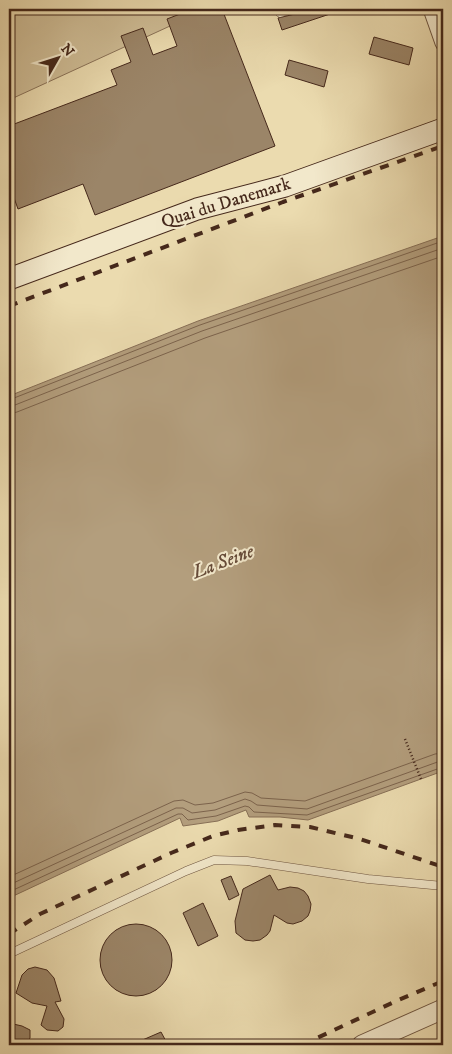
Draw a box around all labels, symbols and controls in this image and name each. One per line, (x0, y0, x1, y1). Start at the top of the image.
north arrow (32, 32, 82, 82)
text: N (57, 40, 78, 61)
street label: Quai du Danemark (159, 173, 293, 233)
water label: La Seine (188, 540, 257, 585)

